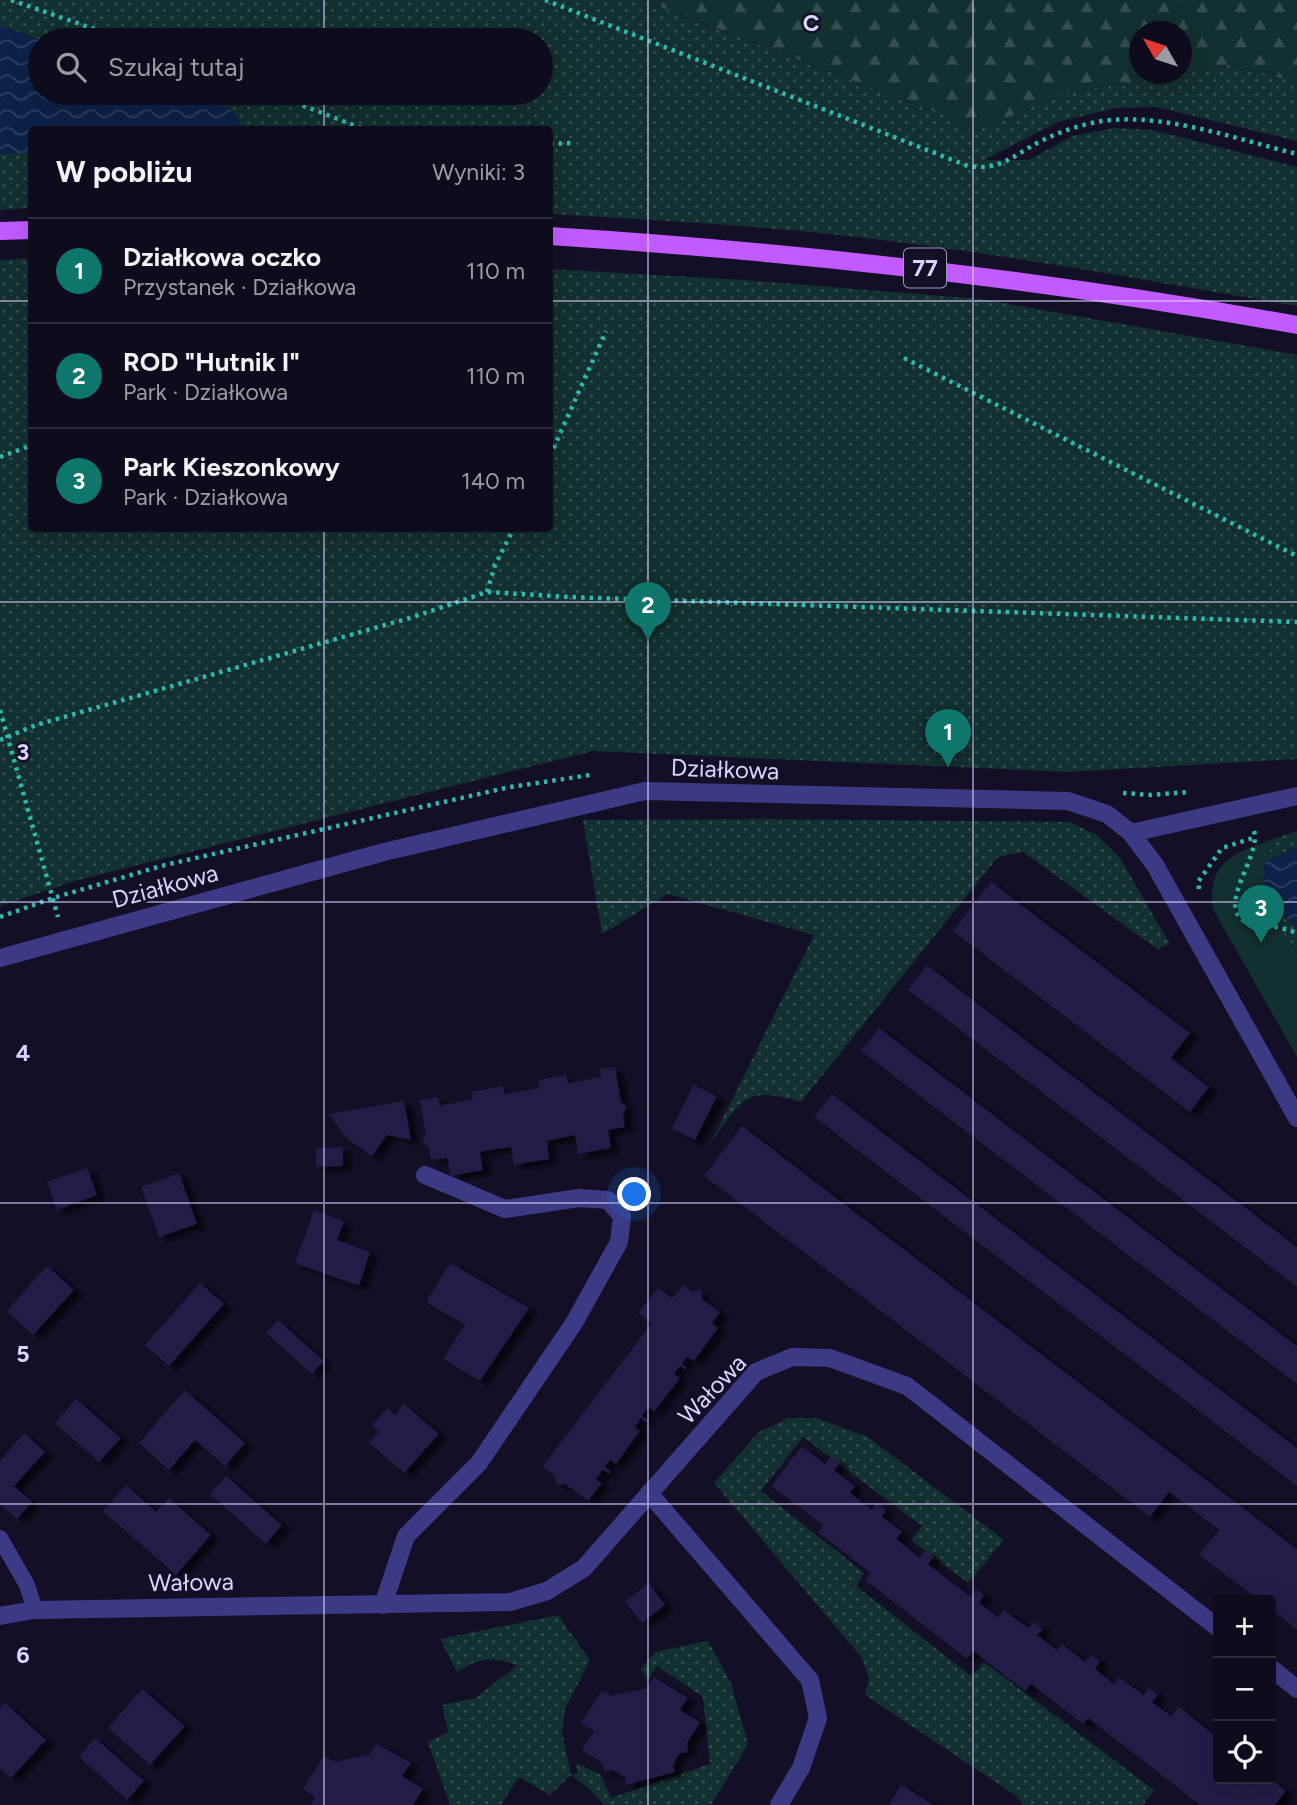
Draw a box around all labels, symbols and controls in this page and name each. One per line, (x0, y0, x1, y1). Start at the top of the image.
text: C (803, 9, 820, 37)
north arrow (1129, 21, 1192, 84)
search box (28, 28, 553, 105)
icon: search (52, 48, 90, 86)
text: Szukaj tutaj (108, 51, 245, 83)
text: W pobliżu (56, 153, 193, 190)
text: Wyniki: 3 (432, 158, 525, 186)
text: Działkowa oczko (123, 241, 321, 273)
road number: 77 (904, 248, 946, 288)
text: 1 (74, 257, 84, 285)
text: 110 m (466, 257, 525, 285)
text: Przystanek · Działkowa (123, 273, 356, 301)
text: ROD "Hutnik I" (123, 346, 300, 378)
text: 2 (72, 362, 86, 390)
text: 110 m (466, 362, 525, 390)
text: Park · Działkowa (123, 378, 288, 406)
text: Park Kieszonkowy (123, 451, 340, 483)
text: 3 (73, 467, 85, 495)
text: 140 m (461, 467, 525, 495)
text: Park · Działkowa (123, 483, 288, 511)
pin: 2 (625, 582, 671, 640)
pin: 1 (925, 709, 971, 767)
text: 3 (17, 738, 29, 766)
street label: Działkowa (670, 753, 780, 785)
street label: Działkowa (109, 858, 221, 914)
pin: 3 (1238, 885, 1284, 943)
text: 4 (16, 1039, 30, 1067)
your location (617, 1177, 651, 1211)
text: 5 (16, 1340, 30, 1368)
street label: Wałowa (672, 1348, 752, 1430)
street label: Wałowa (148, 1567, 234, 1597)
map controls (1213, 1595, 1276, 1784)
button: + (1213, 1595, 1276, 1658)
text: 6 (16, 1641, 30, 1669)
button: − (1213, 1658, 1276, 1721)
button: locate (1213, 1721, 1276, 1784)

